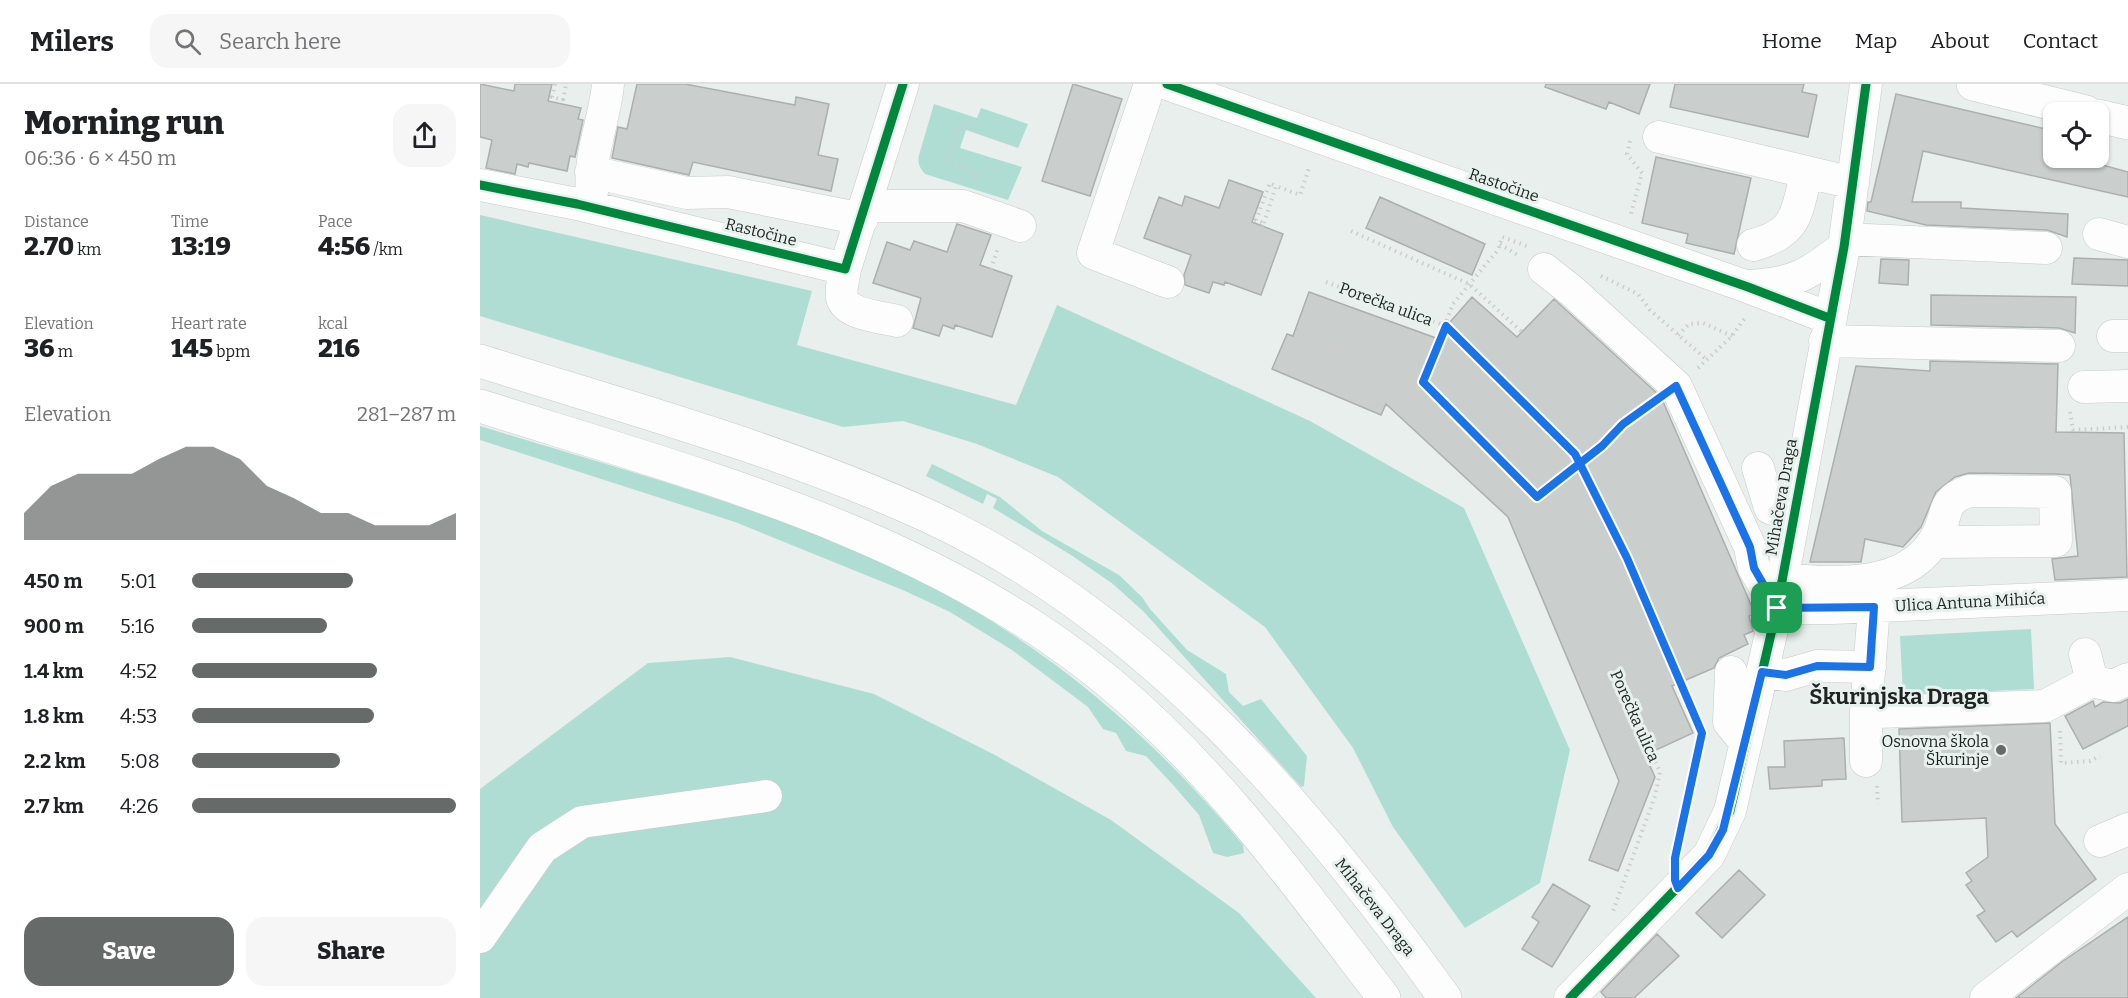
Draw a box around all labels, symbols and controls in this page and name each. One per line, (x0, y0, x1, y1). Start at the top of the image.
search box (150, 14, 570, 68)
text: Milers (30, 25, 114, 58)
icon: search (171, 25, 204, 58)
text: Search here (219, 28, 341, 55)
text: Home (1762, 28, 1822, 54)
text: Map (1855, 28, 1897, 54)
text: About (1930, 28, 1990, 54)
text: Contact (2023, 28, 2098, 54)
map controls (2043, 102, 2109, 168)
button: locate (2043, 102, 2109, 168)
text: Morning run (24, 103, 224, 143)
button: share (393, 104, 456, 167)
text: 06:36 · 6 × 450 m (24, 146, 176, 170)
street label: Rastočine (1466, 164, 1542, 206)
text: Distance (24, 212, 89, 231)
text: Time (171, 212, 209, 231)
text: Pace (318, 212, 353, 231)
street label: Rastočine (723, 214, 799, 250)
text: 2.70 (24, 231, 74, 262)
text: 13:19 (171, 231, 231, 262)
text: 4:56 (318, 231, 370, 262)
text: km (74, 240, 101, 259)
text: /km (370, 240, 403, 259)
street label: Porečka ulica (1337, 278, 1436, 330)
text: Elevation (24, 314, 94, 333)
text: Heart rate (171, 314, 247, 333)
text: kcal (318, 314, 348, 333)
text: 36 (24, 333, 55, 364)
text: 145 (171, 333, 213, 364)
text: 216 (318, 333, 360, 364)
text: m (55, 342, 73, 361)
text: bpm (213, 342, 250, 361)
text: Elevation (24, 402, 111, 426)
text: 281–287 m (357, 402, 456, 426)
street label: Mihačeva Draga (1761, 437, 1801, 557)
text: 450 m (24, 569, 83, 593)
text: 5:01 (120, 569, 156, 593)
pin (1751, 582, 1802, 633)
street label: Ulica Antuna Mihića (1894, 589, 2046, 615)
icon: arrive (1760, 591, 1793, 624)
text: 900 m (24, 614, 84, 638)
text: 5:16 (120, 614, 155, 638)
text: 1.4 km (24, 659, 84, 683)
text: 4:52 (120, 659, 157, 683)
street label: Porečka ulica (1606, 667, 1664, 765)
district label: Škurinjska Draga (1809, 682, 1989, 710)
text: 1.8 km (24, 704, 84, 728)
text: 4:53 (120, 704, 158, 728)
place label: Osnovna škola Škurinje (1881, 732, 1989, 769)
marker: Osnovna škola Škurinje (1994, 743, 2008, 757)
text: 2.2 km (24, 749, 86, 773)
text: 5:08 (120, 749, 160, 773)
text: 2.7 km (24, 794, 84, 818)
text: 4:26 (120, 794, 159, 818)
street label: Mihačeva Draga (1331, 855, 1419, 960)
button: Save (24, 917, 234, 986)
button: Share (246, 917, 456, 986)

